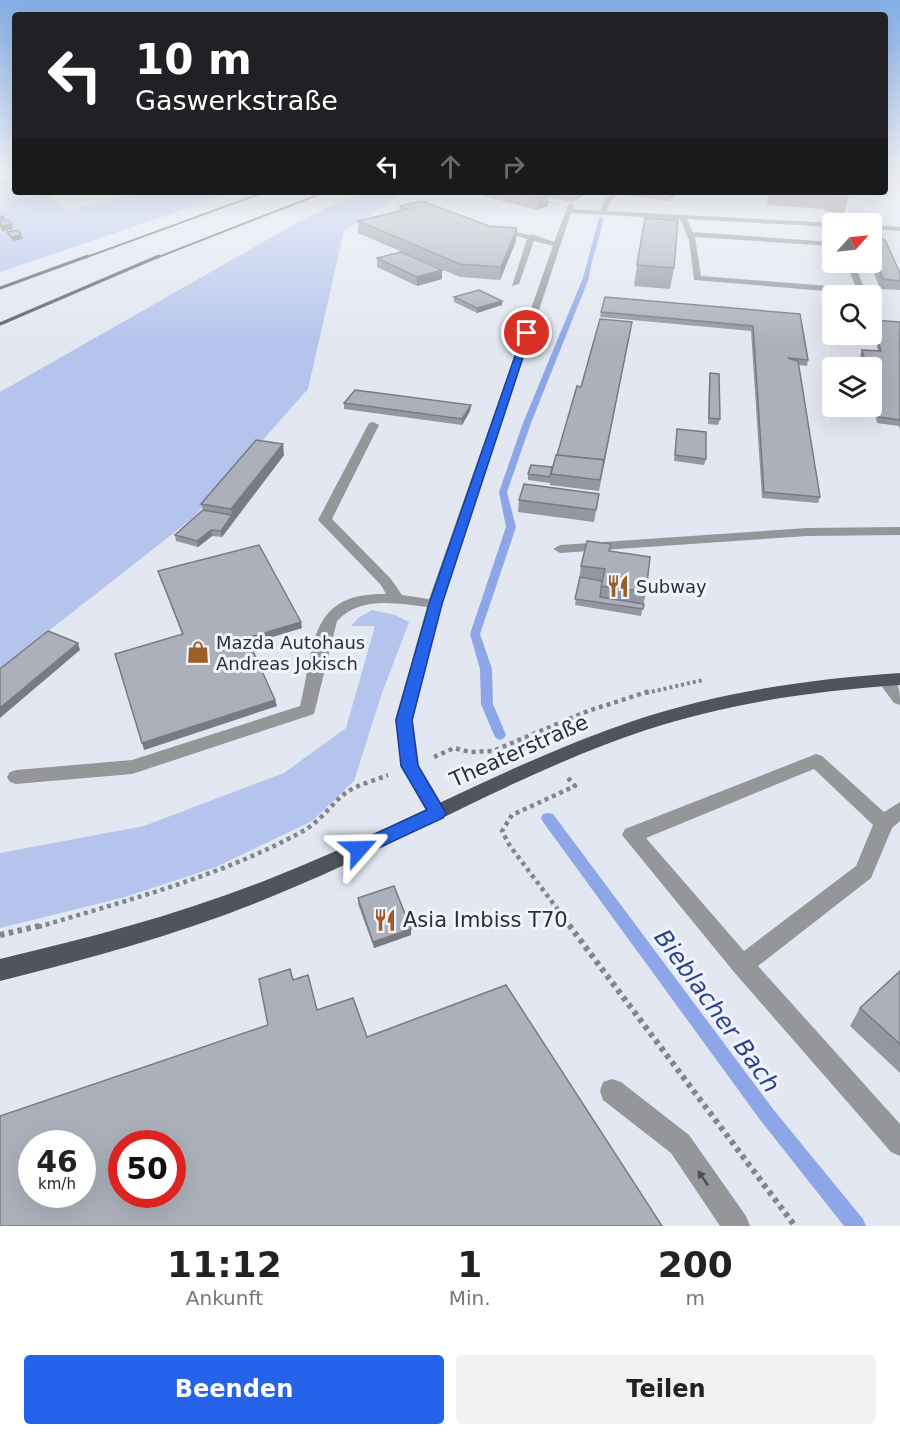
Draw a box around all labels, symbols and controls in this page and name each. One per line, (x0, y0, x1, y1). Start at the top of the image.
text: 10 m (135, 35, 252, 84)
icon: left (36, 36, 114, 114)
text: Gaswerkstraße (135, 85, 338, 116)
icon: left (371, 150, 404, 183)
icon: ahead (434, 150, 467, 183)
icon: right (497, 150, 530, 183)
north arrow (822, 213, 882, 273)
map controls (822, 213, 882, 417)
button: search (822, 285, 882, 345)
pin (501, 307, 552, 358)
icon: arrive (510, 316, 543, 349)
button: layers (822, 357, 882, 417)
restaurant icon: Subway (605, 573, 631, 599)
place label: Subway (636, 576, 707, 597)
place label: Mazda Autohaus Andreas Jokisch (216, 632, 365, 674)
shop icon: Mazda Autohaus Andreas Jokisch (185, 639, 211, 665)
street label: Theaterstraße (445, 710, 592, 793)
position arrow (327, 817, 391, 881)
restaurant icon: Asia Imbiss T70 (372, 907, 398, 933)
place label: Asia Imbiss T70 (403, 908, 568, 932)
water label: Bieblacher Bach (648, 924, 786, 1098)
speed limit sign: 50 (108, 1130, 186, 1208)
text: 46 (36, 1144, 78, 1179)
one-way arrow (697, 1170, 709, 1186)
text: km/h (38, 1175, 76, 1193)
text: 11:12 (167, 1244, 282, 1285)
text: 1 (457, 1244, 482, 1285)
text: 200 (658, 1244, 733, 1285)
text: Ankunft (186, 1286, 263, 1310)
text: Min. (449, 1286, 491, 1310)
text: m (686, 1286, 705, 1310)
button: Beenden (24, 1355, 444, 1424)
button: Teilen (456, 1355, 876, 1424)

